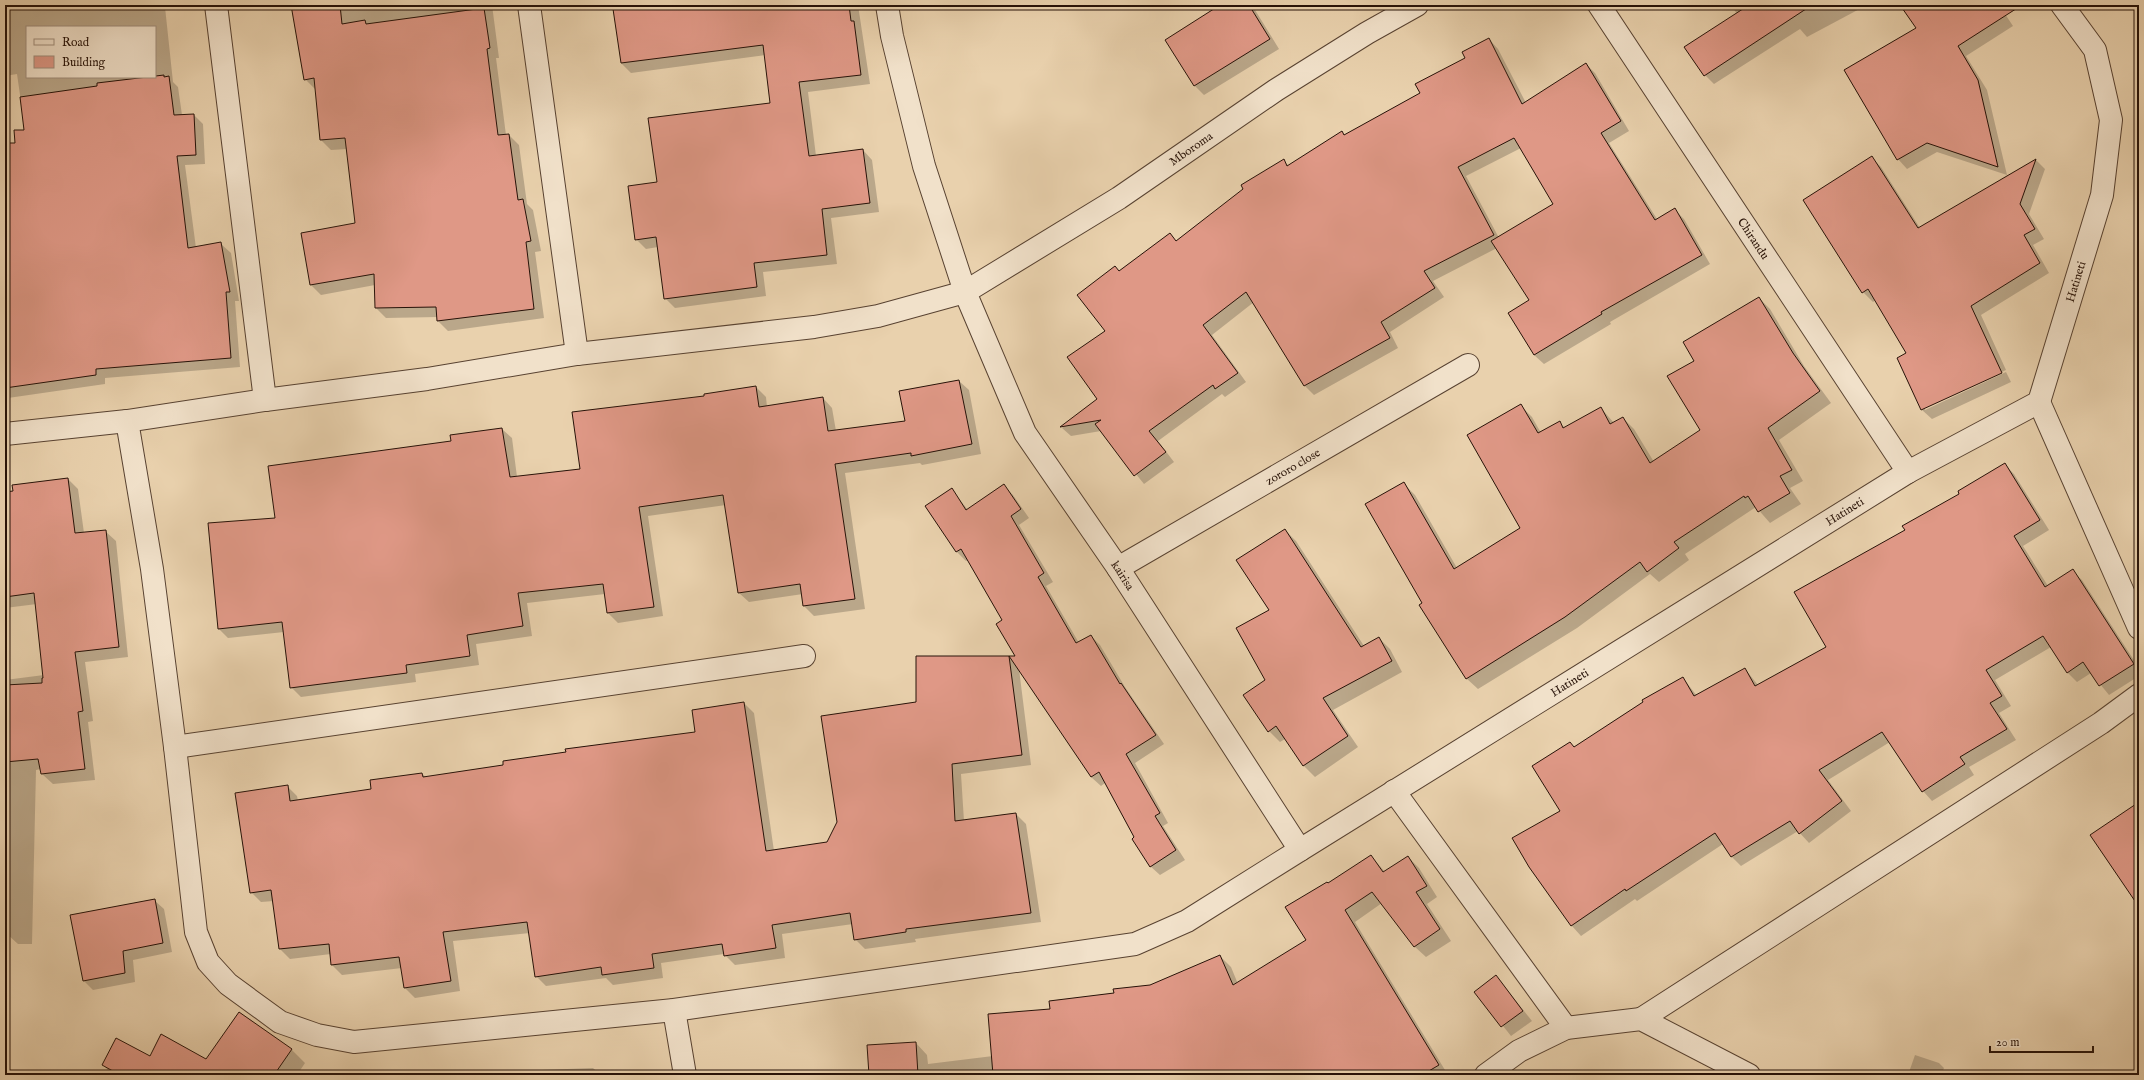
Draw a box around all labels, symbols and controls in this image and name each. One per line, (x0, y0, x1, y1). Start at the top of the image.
legend (26, 26, 156, 78)
text: Road (62, 35, 90, 50)
text: Building (62, 55, 106, 70)
street label: Mboroma (1166, 128, 1216, 169)
street label: Chirandu (1734, 215, 1772, 262)
street label: Hatineti (2063, 259, 2089, 304)
street label: zororo close (1263, 445, 1324, 489)
street label: Hatineti (1823, 494, 1867, 529)
street label: kairisa (1108, 558, 1138, 594)
street label: Hatineti (1548, 665, 1592, 700)
scale bar (1990, 1028, 2093, 1054)
text: 20 m (1996, 1035, 2019, 1050)

